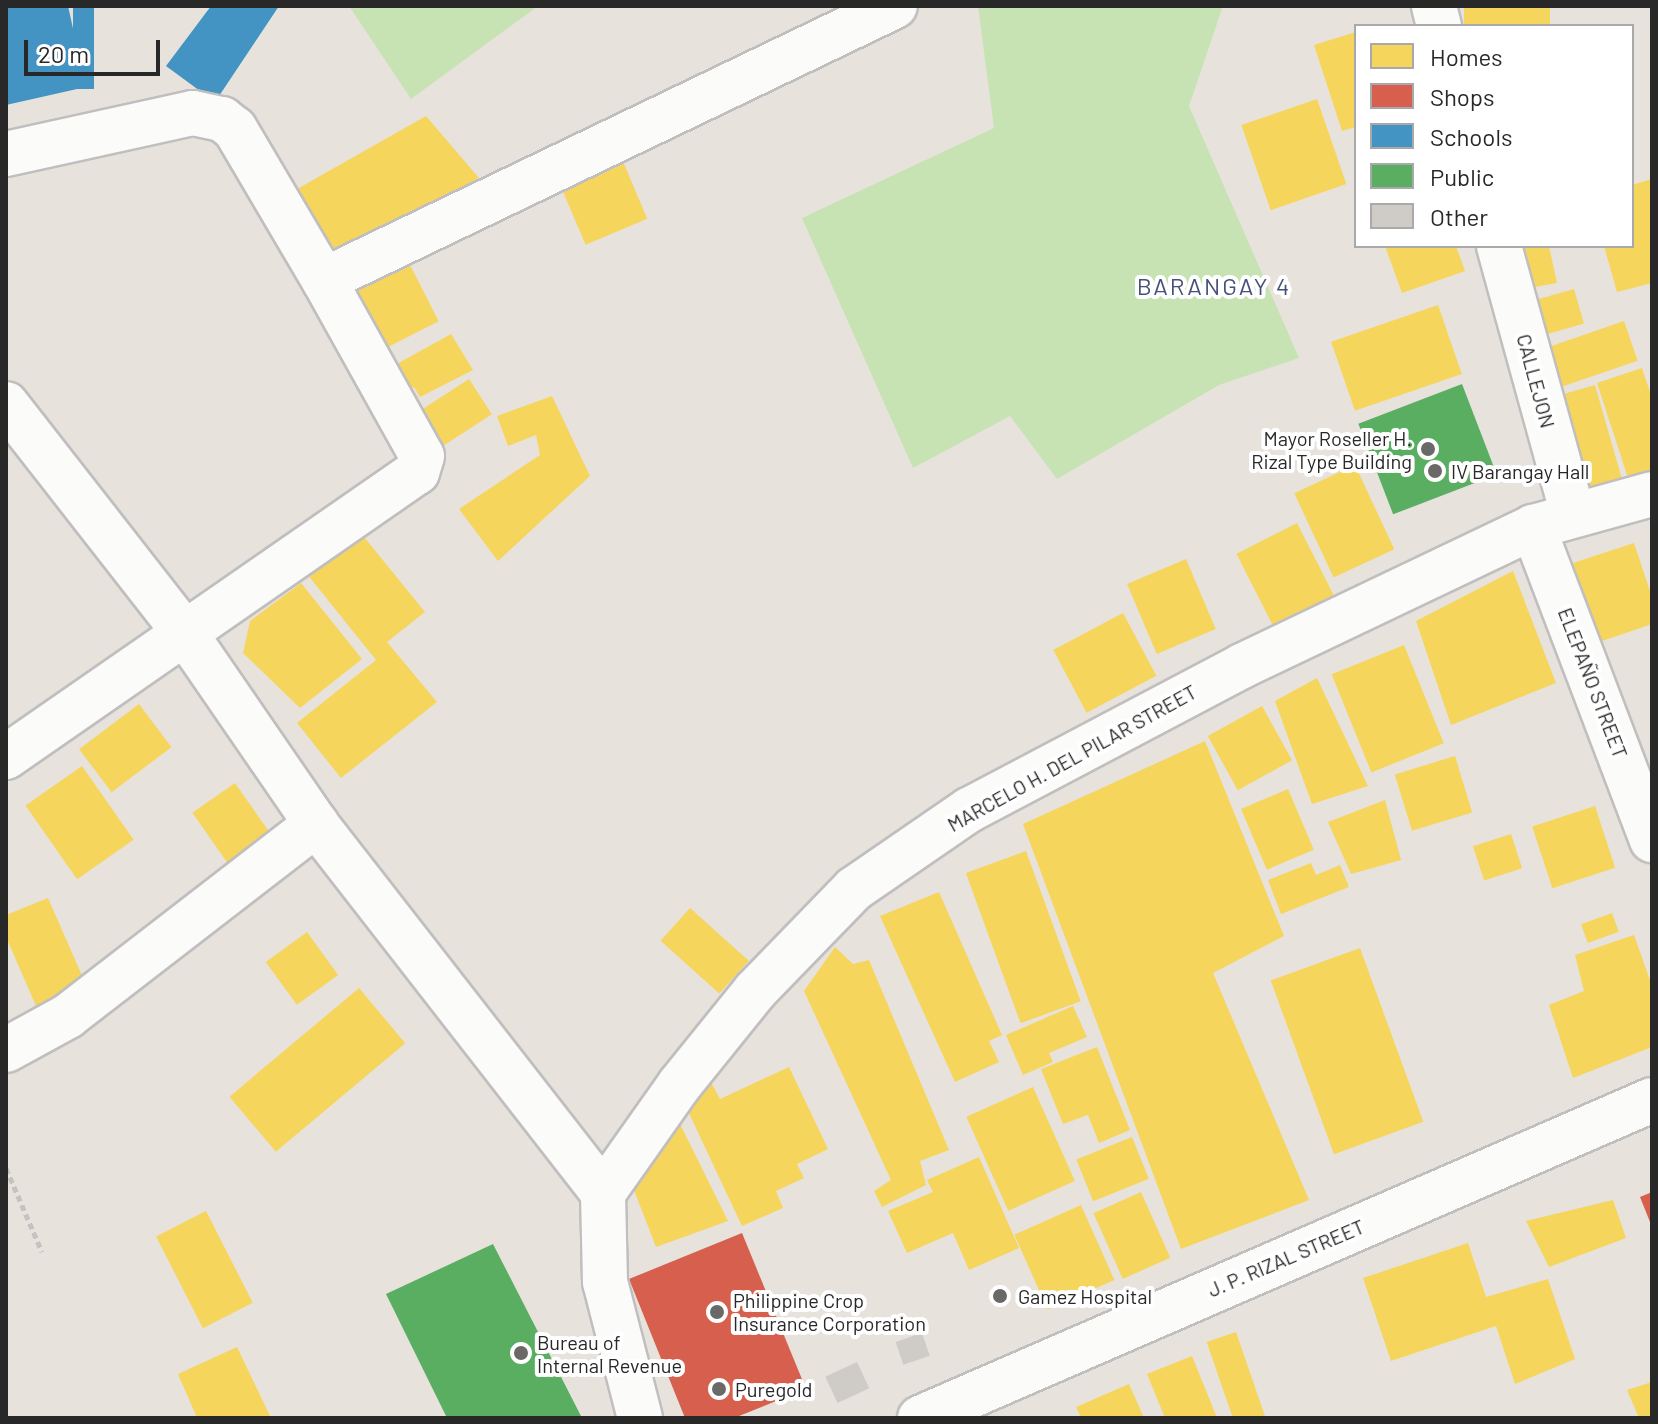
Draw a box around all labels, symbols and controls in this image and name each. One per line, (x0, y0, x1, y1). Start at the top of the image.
scale bar (28, 24, 164, 74)
legend (1354, 24, 1634, 248)
text: 20 m (38, 39, 89, 68)
text: Homes (1430, 42, 1503, 71)
text: Shops (1430, 82, 1495, 111)
text: Schools (1430, 122, 1513, 151)
text: Public (1430, 162, 1494, 191)
text: Other (1430, 202, 1488, 231)
district label: BARANGAY 4 (1137, 272, 1291, 300)
street label: CALLEJON (1512, 331, 1560, 431)
place label: Mayor Roseller H. Rizal Type Building (1251, 426, 1412, 473)
marker: Mayor Roseller H. Rizal Type Building (1419, 440, 1437, 458)
place label: IV Barangay Hall (1451, 459, 1589, 483)
marker: IV Barangay Hall (1426, 462, 1444, 480)
street label: ELEPAÑO STREET (1553, 604, 1633, 762)
street label: MARCELO H. DEL PILAR STREET (943, 679, 1201, 837)
street label: J. P. RIZAL STREET (1204, 1214, 1368, 1302)
place label: Gamez Hospital (1018, 1284, 1152, 1308)
marker: Gamez Hospital (989, 1285, 1011, 1307)
place label: Philippine Crop Insurance Corporation (733, 1288, 926, 1335)
marker: Philippine Crop Insurance Corporation (708, 1303, 726, 1321)
place label: Bureau of Internal Revenue (537, 1330, 682, 1377)
marker: Bureau of Internal Revenue (512, 1344, 530, 1362)
place label: Puregold (735, 1377, 813, 1401)
marker: Puregold (710, 1380, 728, 1398)

